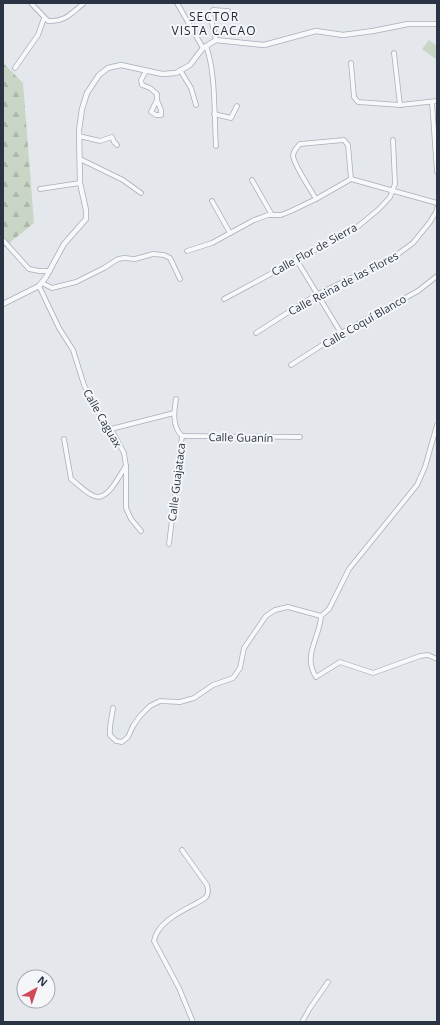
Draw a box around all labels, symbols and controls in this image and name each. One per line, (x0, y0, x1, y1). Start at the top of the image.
district label: SECTOR VISTA CACAO (171, 8, 257, 39)
street label: Calle Flor de Sierra (268, 219, 360, 279)
street label: Calle Reina de las Flores (285, 248, 401, 318)
street label: Calle Coquí Blanco (319, 291, 409, 351)
street label: Calle Caguax (80, 386, 126, 450)
street label: Calle Guanín (208, 429, 274, 445)
street label: Calle Guajataca (164, 442, 188, 522)
north arrow (16, 969, 56, 1009)
text: N (34, 972, 51, 990)

